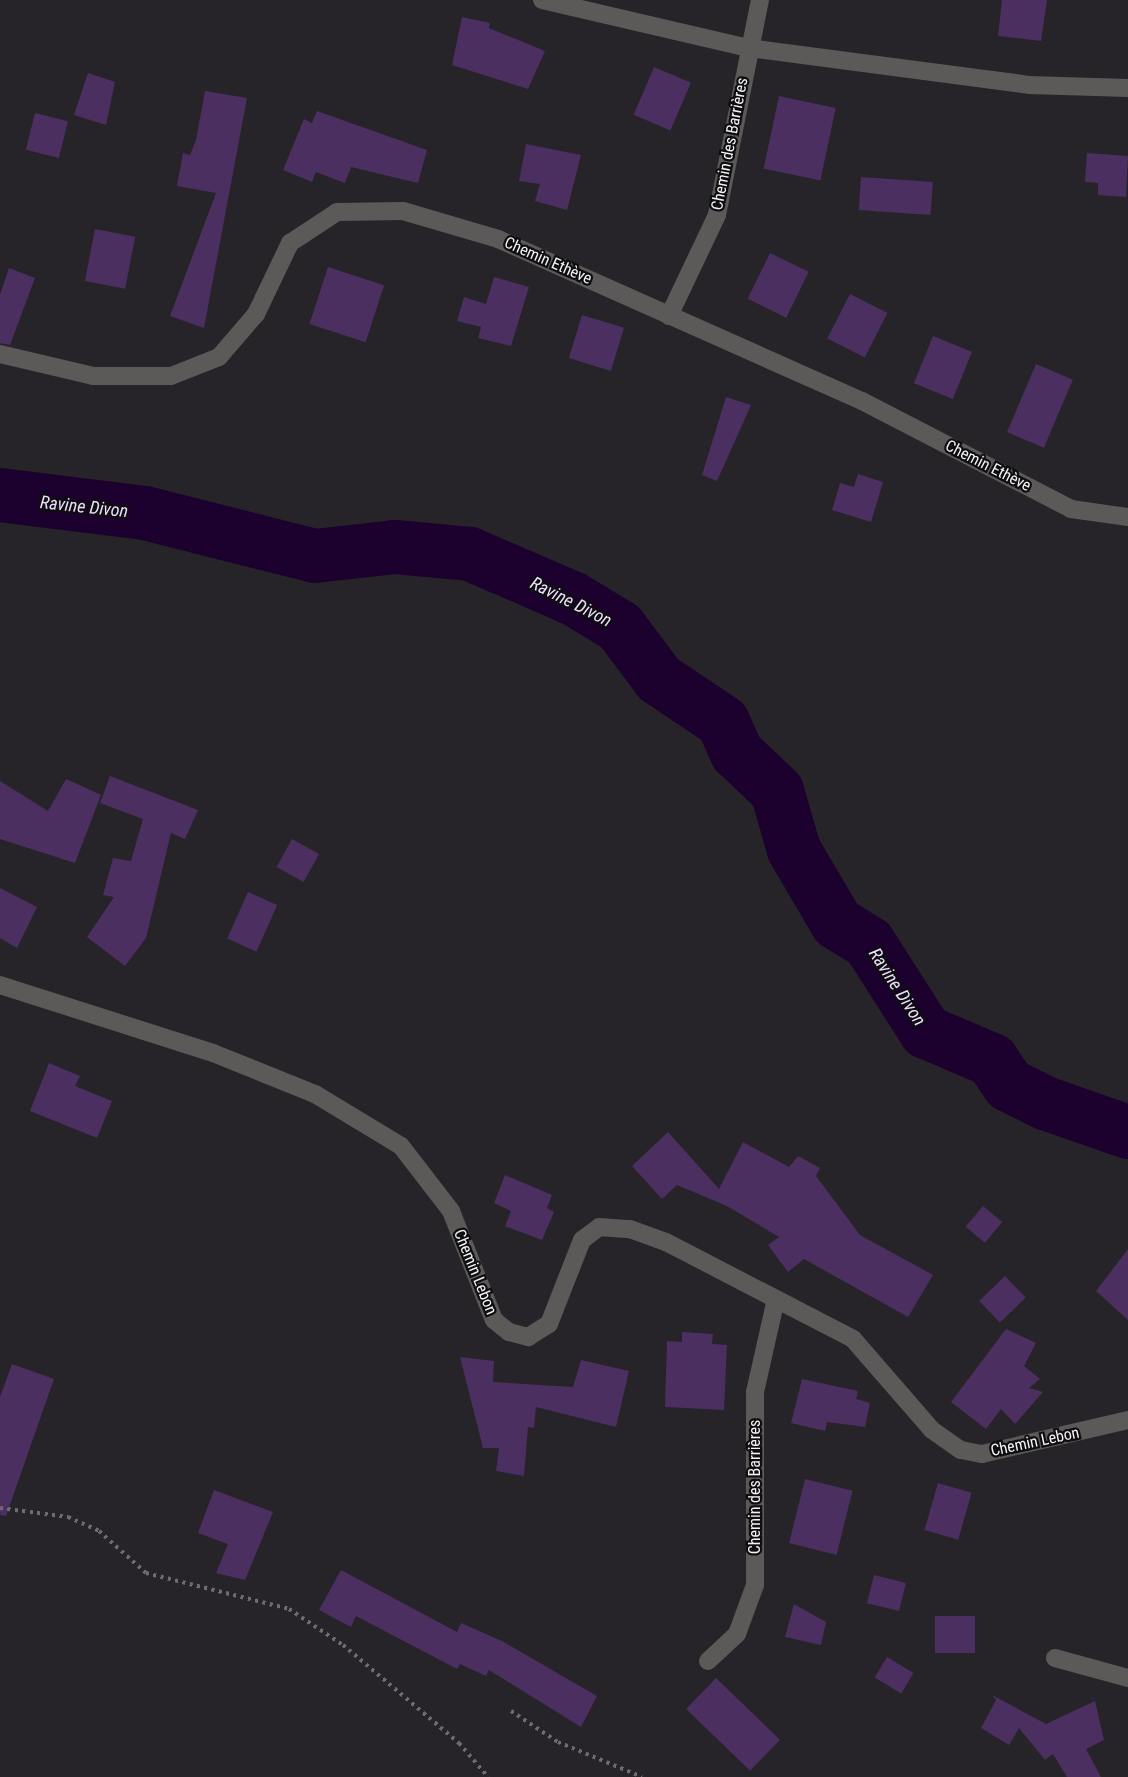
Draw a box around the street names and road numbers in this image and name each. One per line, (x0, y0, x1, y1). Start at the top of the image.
street label: Chemin des Barrières (708, 76, 752, 212)
street label: Chemin Ethève (501, 233, 595, 289)
street label: Chemin Ethève (942, 436, 1034, 496)
street label: Chemin Lebon (449, 1227, 501, 1317)
street label: Chemin des Barrières (745, 1420, 765, 1554)
street label: Chemin Lebon (989, 1423, 1081, 1461)

